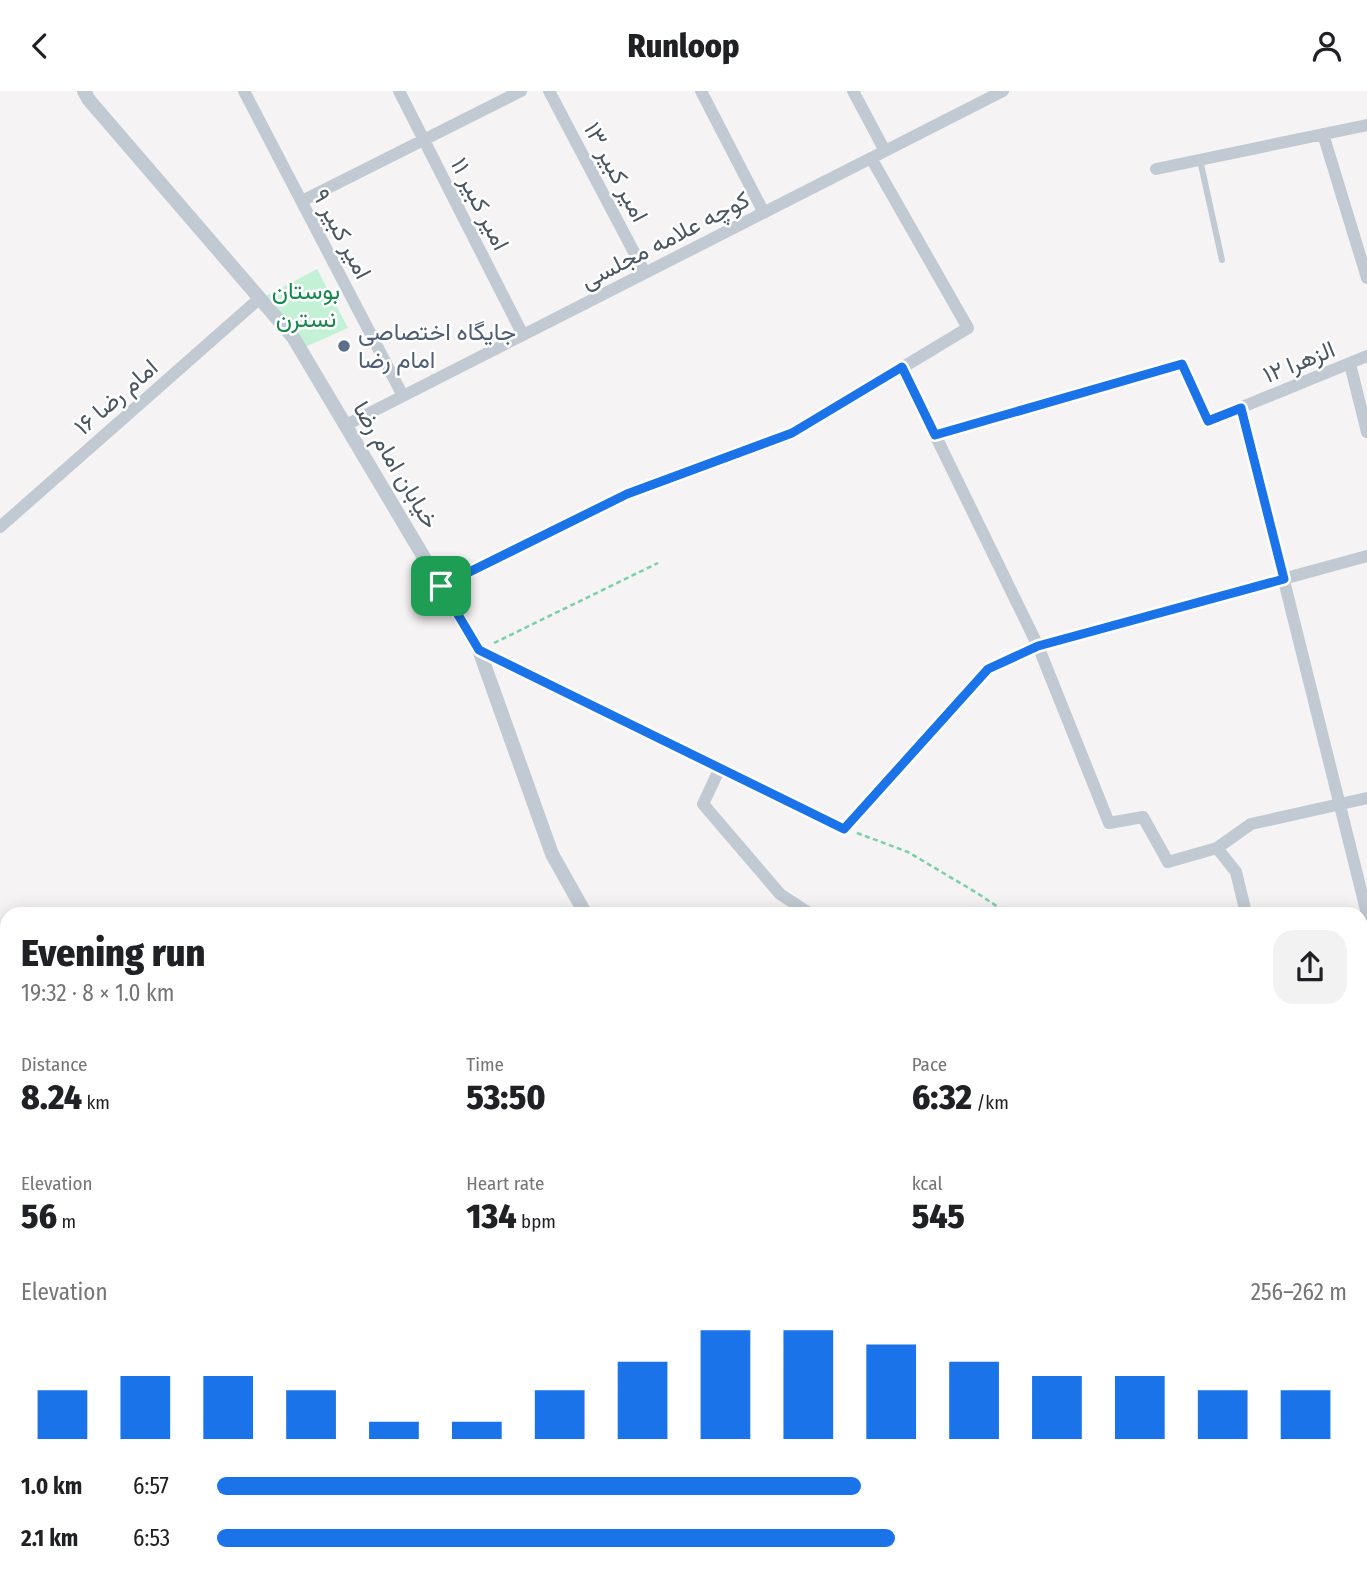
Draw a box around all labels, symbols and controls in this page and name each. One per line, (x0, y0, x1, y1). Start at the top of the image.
icon: back (21, 27, 59, 65)
text: Runloop (628, 27, 739, 65)
icon: person (1308, 27, 1346, 65)
street label: امیر کبیر ۱۳ (577, 117, 654, 227)
street label: امیر کبیر ۱۱ (444, 153, 515, 255)
street label: امیر کبیر ۹ (306, 184, 377, 284)
street label: کوچه علامه مجلسی (576, 185, 755, 296)
park label: بوستان نسترن (272, 277, 340, 334)
place label: جایگاه اختصاصی امام رضا (358, 318, 516, 376)
street label: الزهرا ۱۲ (1259, 335, 1339, 390)
marker: جایگاه اختصاصی امام رضا (336, 338, 352, 354)
street label: امام رضا ۱۶ (69, 353, 165, 442)
street label: خیابان امام رضا (345, 396, 445, 535)
pin (411, 556, 471, 616)
icon: arrive (422, 567, 460, 605)
text: Evening run (21, 930, 205, 976)
button: share (1273, 930, 1347, 1004)
text: 19:32 · 8 × 1.0 km (21, 979, 174, 1007)
text: Distance (21, 1053, 88, 1076)
text: Time (466, 1053, 504, 1076)
text: Pace (912, 1053, 947, 1076)
text: 8.24 (21, 1076, 82, 1118)
text: 53:50 (466, 1076, 546, 1118)
text: 6:32 (912, 1076, 972, 1118)
text: km (82, 1091, 110, 1114)
text: /km (972, 1091, 1009, 1114)
text: Elevation (21, 1172, 93, 1195)
text: Heart rate (466, 1172, 544, 1195)
text: kcal (912, 1172, 942, 1195)
text: 56 (21, 1195, 57, 1237)
text: 134 (466, 1195, 517, 1237)
text: 545 (912, 1195, 965, 1237)
text: m (57, 1210, 76, 1233)
text: bpm (517, 1210, 556, 1233)
text: Elevation (21, 1278, 108, 1306)
text: 256–262 m (1251, 1278, 1347, 1306)
text: 1.0 km (21, 1472, 82, 1500)
text: 6:57 (133, 1472, 169, 1500)
text: 2.1 km (21, 1524, 78, 1552)
text: 6:53 (133, 1524, 170, 1552)

